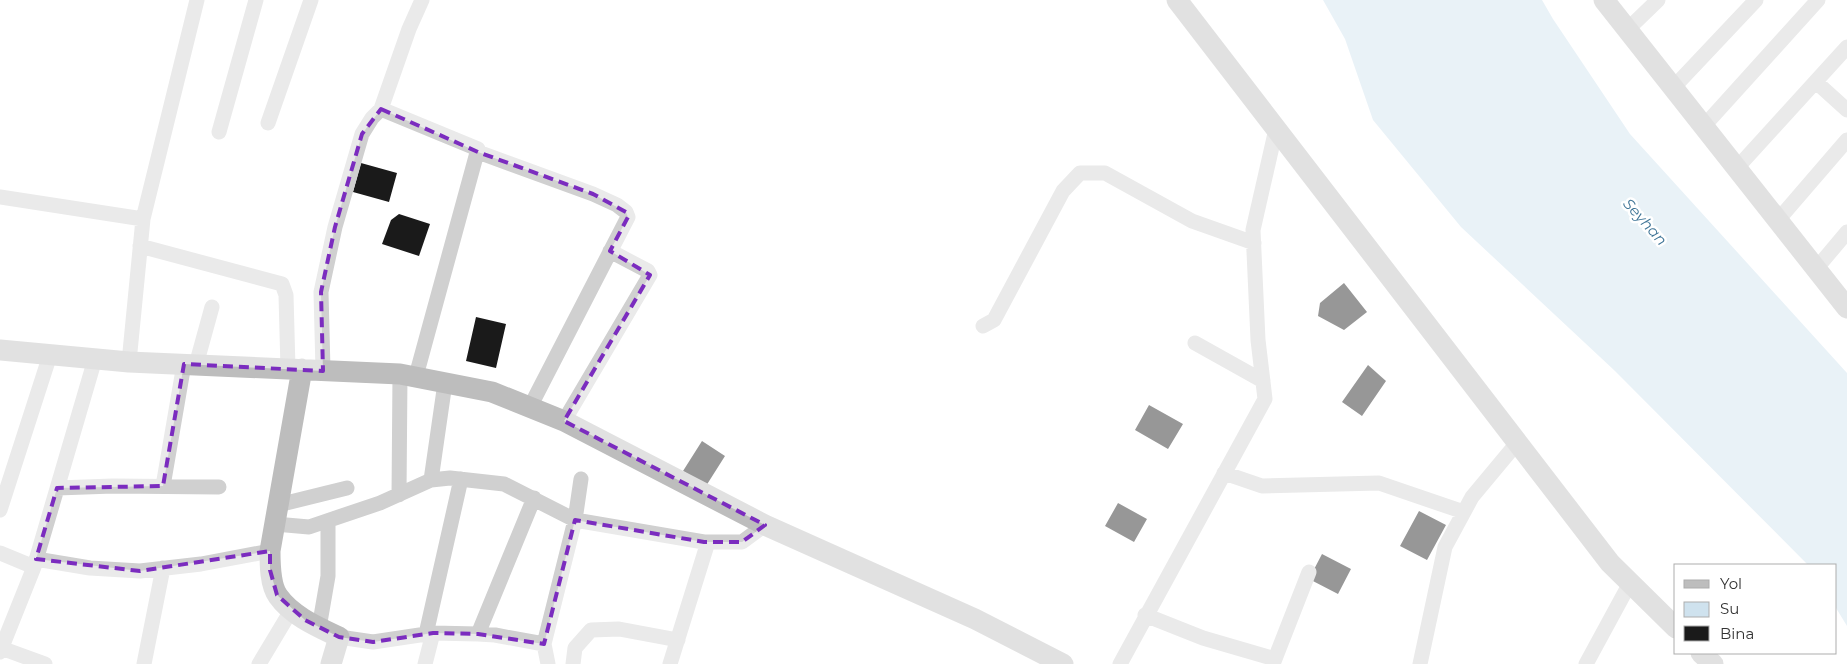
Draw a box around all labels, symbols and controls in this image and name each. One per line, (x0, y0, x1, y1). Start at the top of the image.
water label: Seyhan (1619, 194, 1671, 249)
legend (1674, 564, 1837, 654)
text: Yol (1720, 574, 1742, 593)
text: Su (1720, 599, 1739, 618)
text: Bina (1720, 624, 1754, 643)

